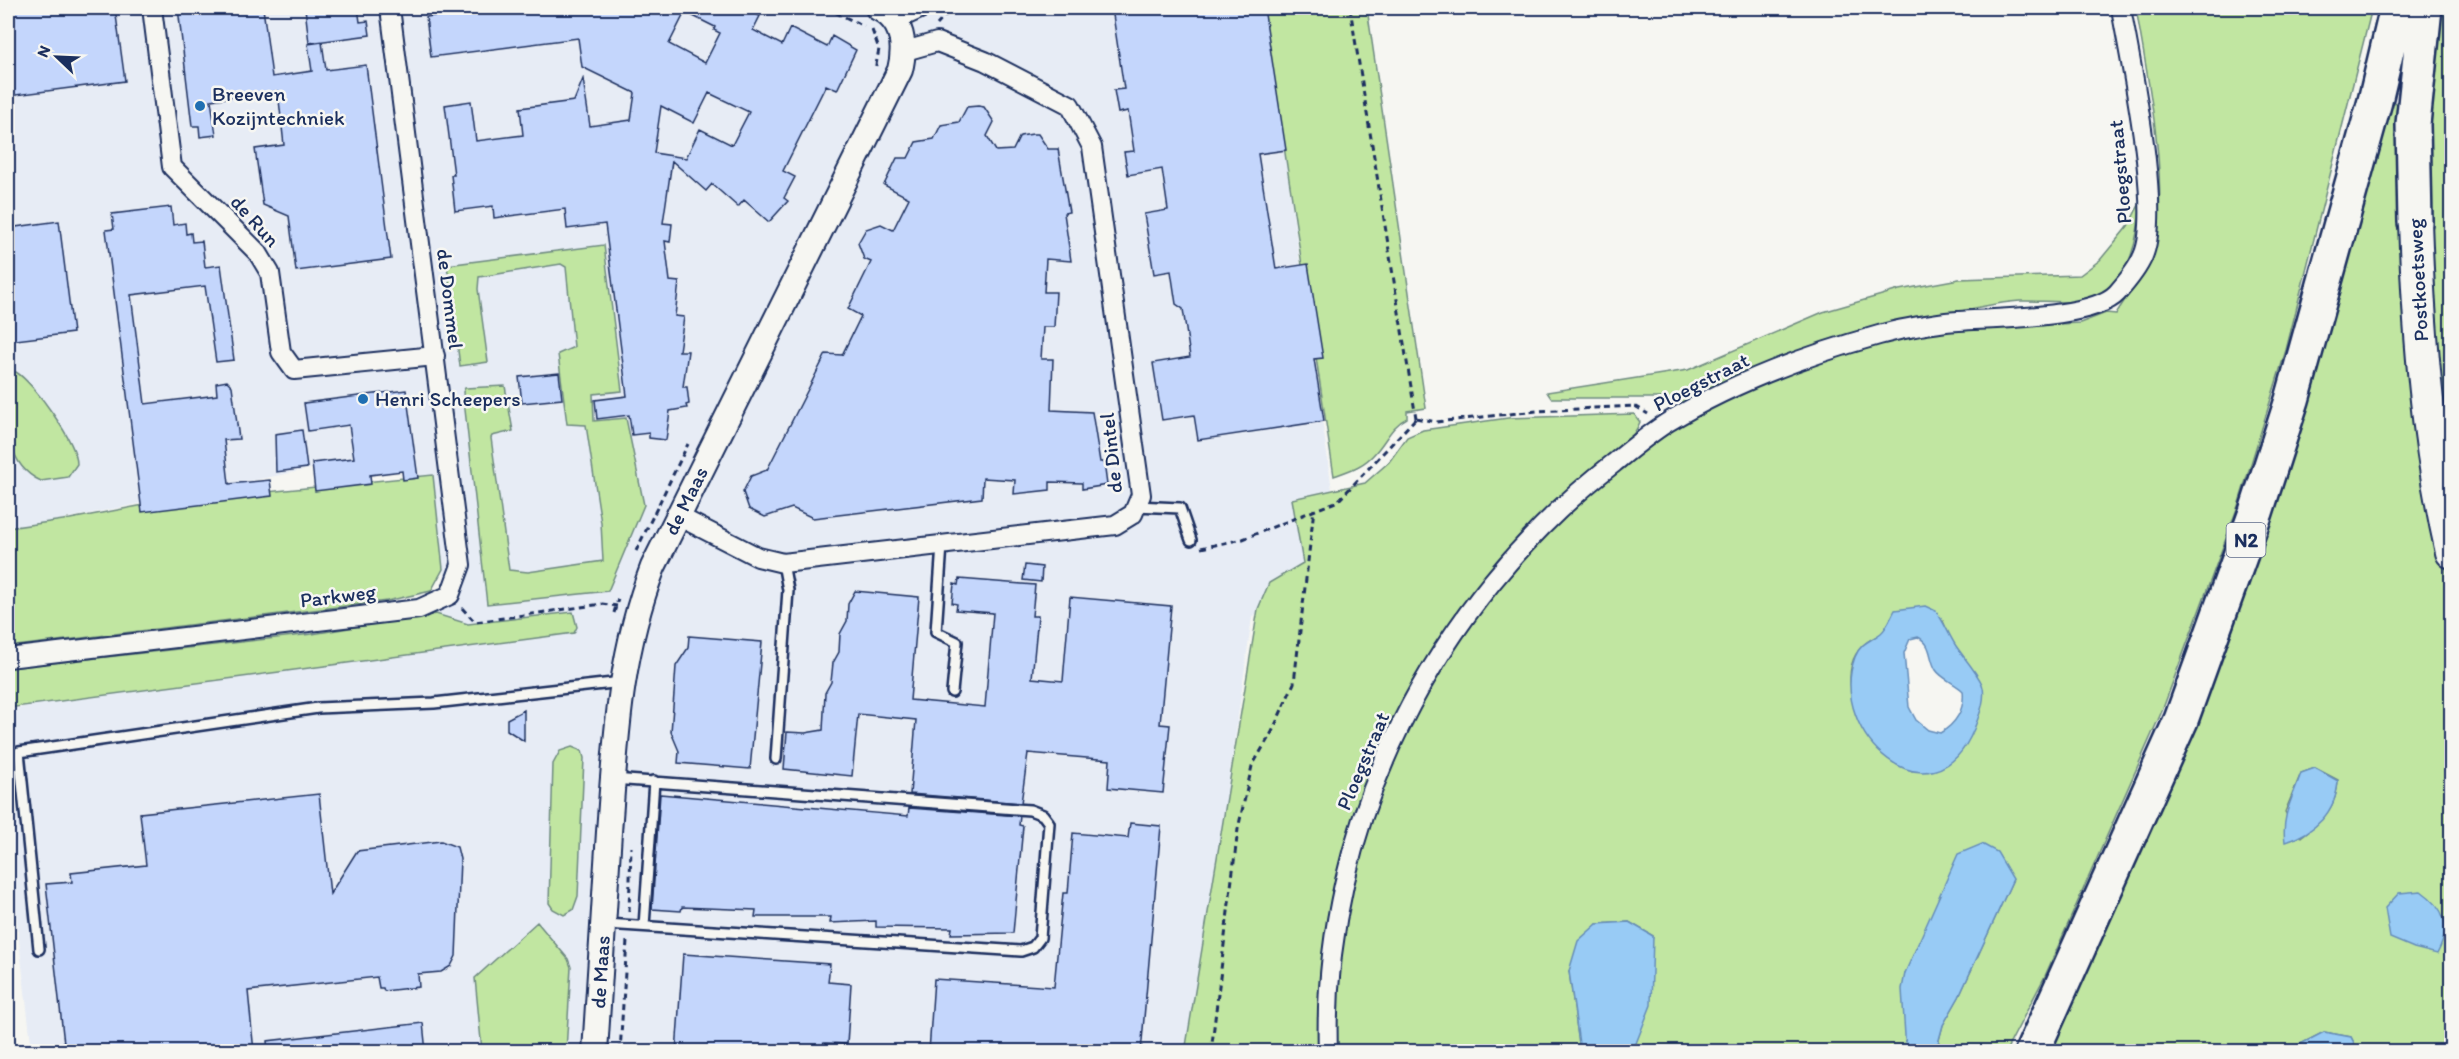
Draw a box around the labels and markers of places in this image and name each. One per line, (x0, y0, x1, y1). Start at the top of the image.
place label: Breeven Kozijntechniek (212, 81, 345, 130)
marker: Breeven Kozijntechniek (193, 99, 207, 113)
place label: Henri Scheepers (375, 386, 521, 411)
marker: Henri Scheepers (356, 392, 370, 406)

